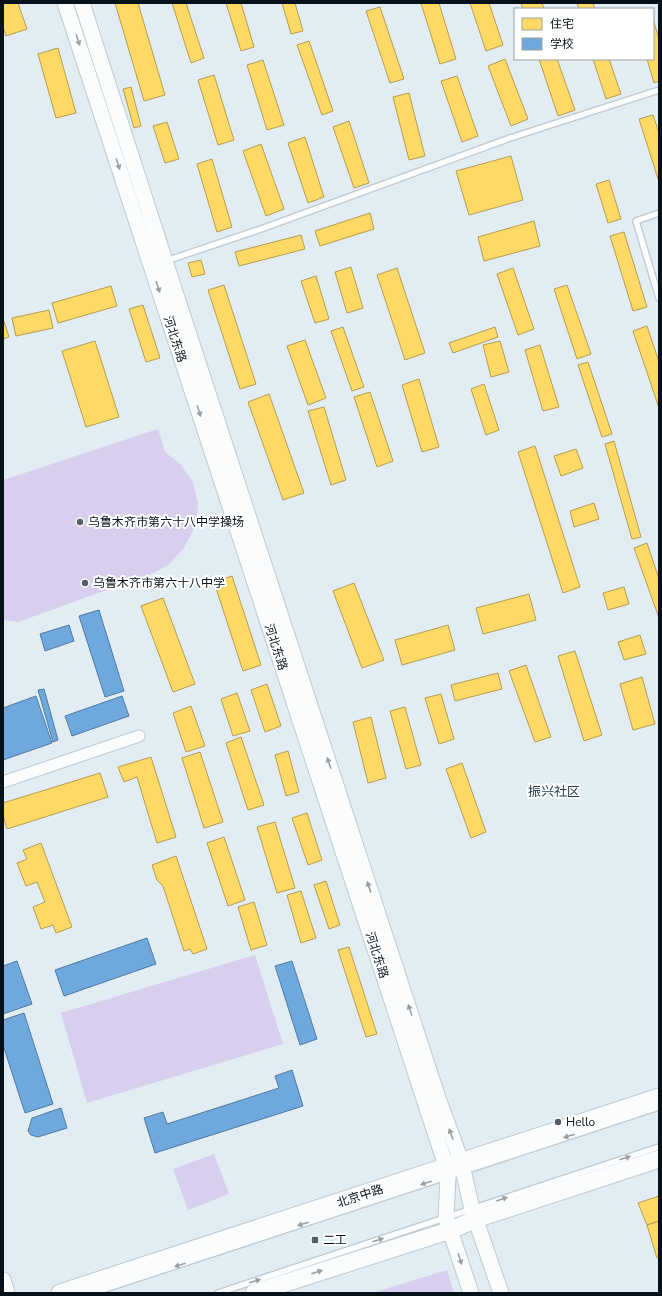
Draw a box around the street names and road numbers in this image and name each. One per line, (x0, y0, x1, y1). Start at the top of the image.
street label: 河北东路 (160, 314, 190, 364)
street label: 河北东路 (261, 622, 291, 672)
street label: 河北东路 (362, 930, 392, 980)
street label: 北京中路 (335, 1181, 385, 1211)

